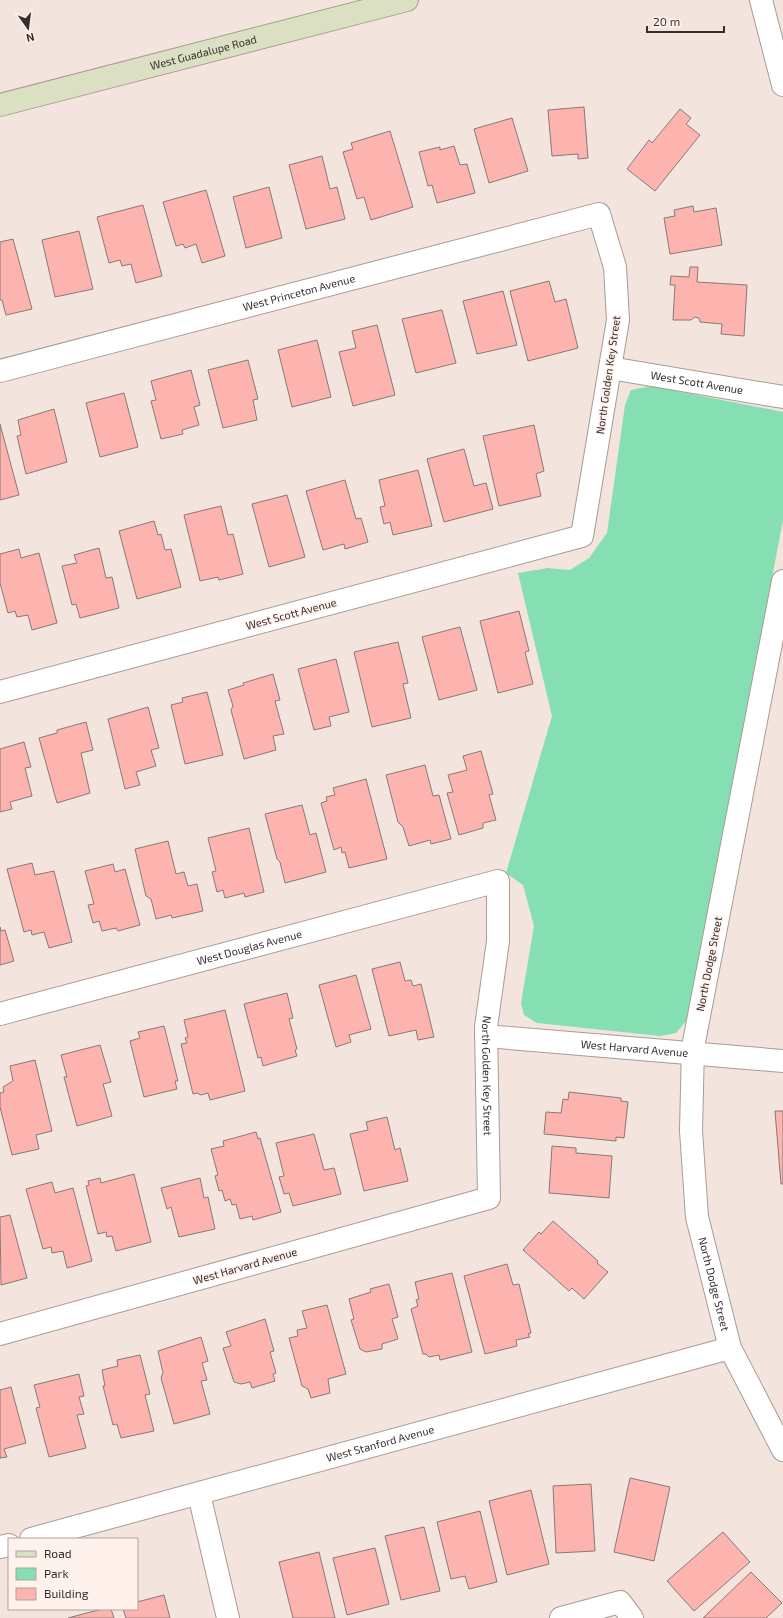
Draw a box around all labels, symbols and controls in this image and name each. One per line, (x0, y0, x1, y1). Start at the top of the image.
north arrow (8, 8, 48, 48)
scale bar (647, 8, 724, 34)
text: 20 m (653, 14, 680, 28)
text: N (25, 31, 36, 45)
street label: West Guadalupe Road (148, 32, 258, 72)
street label: West Princeton Avenue (241, 271, 356, 313)
street label: North Golden Key Street (593, 315, 622, 435)
street label: West Scott Avenue (650, 368, 744, 396)
street label: West Scott Avenue (244, 595, 338, 632)
street label: North Dodge Street (693, 915, 724, 1012)
street label: West Douglas Avenue (195, 927, 303, 967)
street label: North Golden Key Street (480, 1015, 495, 1136)
street label: West Harvard Avenue (580, 1037, 689, 1059)
street label: North Dodge Street (696, 1236, 732, 1332)
street label: West Harvard Avenue (191, 1244, 298, 1287)
street label: West Stanford Avenue (325, 1422, 436, 1464)
legend (8, 1538, 138, 1610)
text: Road (44, 1546, 72, 1560)
text: Park (44, 1566, 69, 1580)
text: Building (44, 1586, 89, 1600)

